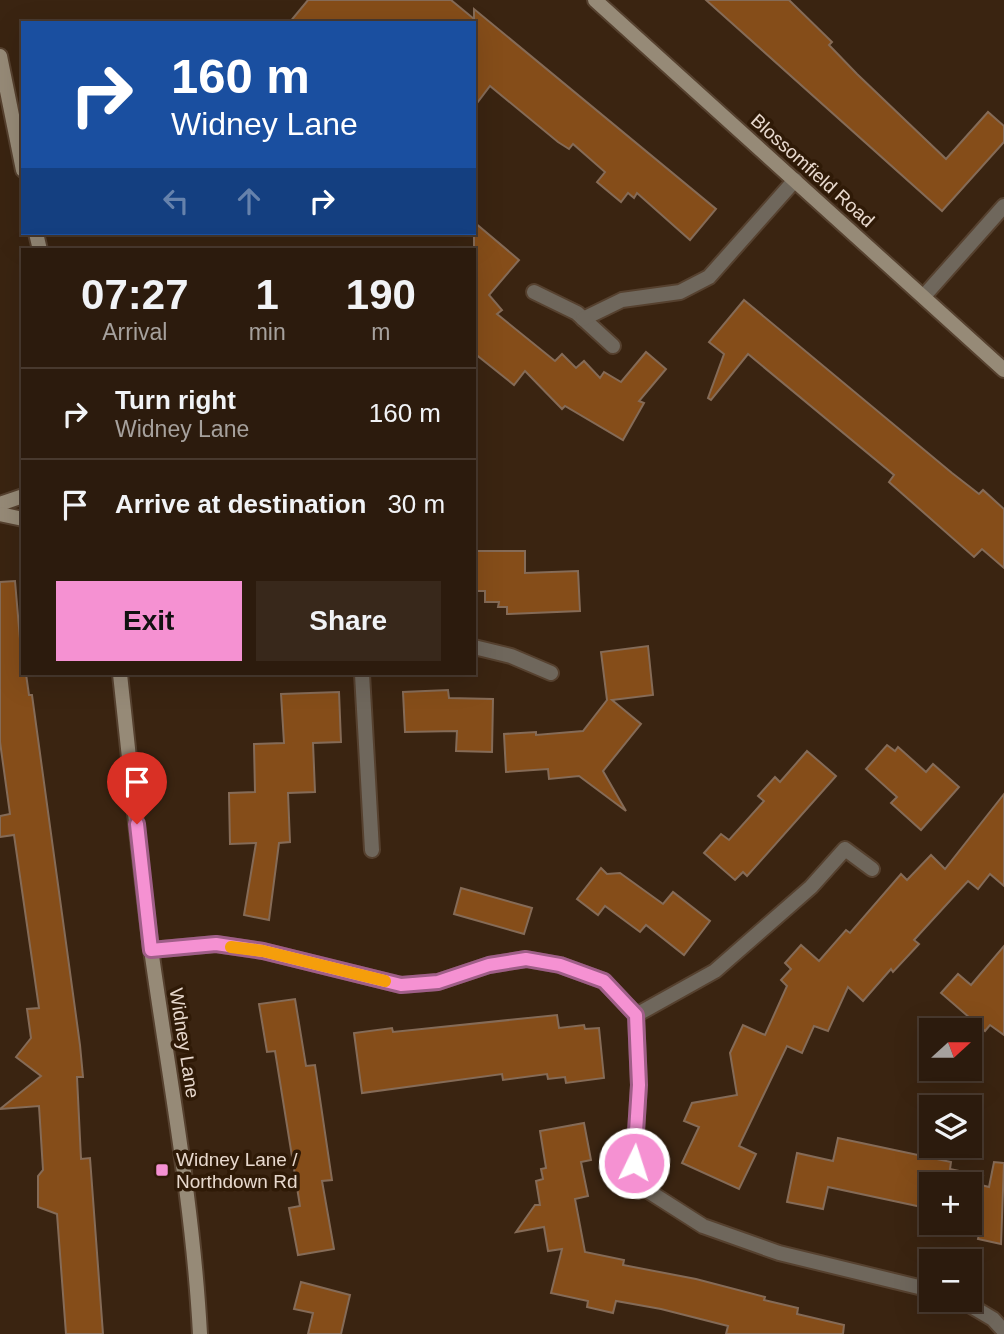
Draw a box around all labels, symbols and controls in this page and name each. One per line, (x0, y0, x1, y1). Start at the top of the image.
icon: right (56, 49, 147, 140)
text: 160 m (171, 49, 310, 103)
text: Widney Lane (171, 106, 358, 142)
street label: Blossomfield Road (747, 110, 879, 231)
icon: left (157, 182, 195, 220)
icon: ahead (230, 182, 268, 220)
icon: right (303, 182, 341, 220)
text: 07:27 (81, 271, 189, 318)
text: 1 (255, 271, 279, 318)
text: 190 (346, 271, 416, 318)
text: Arrival (102, 319, 167, 345)
text: min (249, 319, 286, 345)
text: m (371, 319, 390, 345)
text: Turn right (115, 385, 236, 415)
icon: right (56, 395, 94, 433)
text: 160 m (369, 398, 441, 428)
text: Widney Lane (115, 416, 249, 442)
icon: arrive (56, 486, 94, 524)
text: Arrive at destination (115, 489, 366, 519)
text: 30 m (387, 489, 445, 519)
button: Exit (56, 581, 242, 661)
button: Share (256, 581, 441, 661)
pin (107, 752, 167, 824)
icon: arrive (118, 763, 156, 801)
street label: Widney Lane (165, 987, 204, 1099)
north arrow (919, 1018, 982, 1082)
map controls (919, 1018, 982, 1312)
button: layers (919, 1095, 982, 1158)
position arrow (597, 1126, 671, 1200)
place label: Widney Lane / Northdown Rd (176, 1149, 298, 1192)
marker: Widney Lane / Northdown Rd (154, 1162, 170, 1178)
button: + (919, 1172, 982, 1235)
button: − (919, 1249, 982, 1312)

